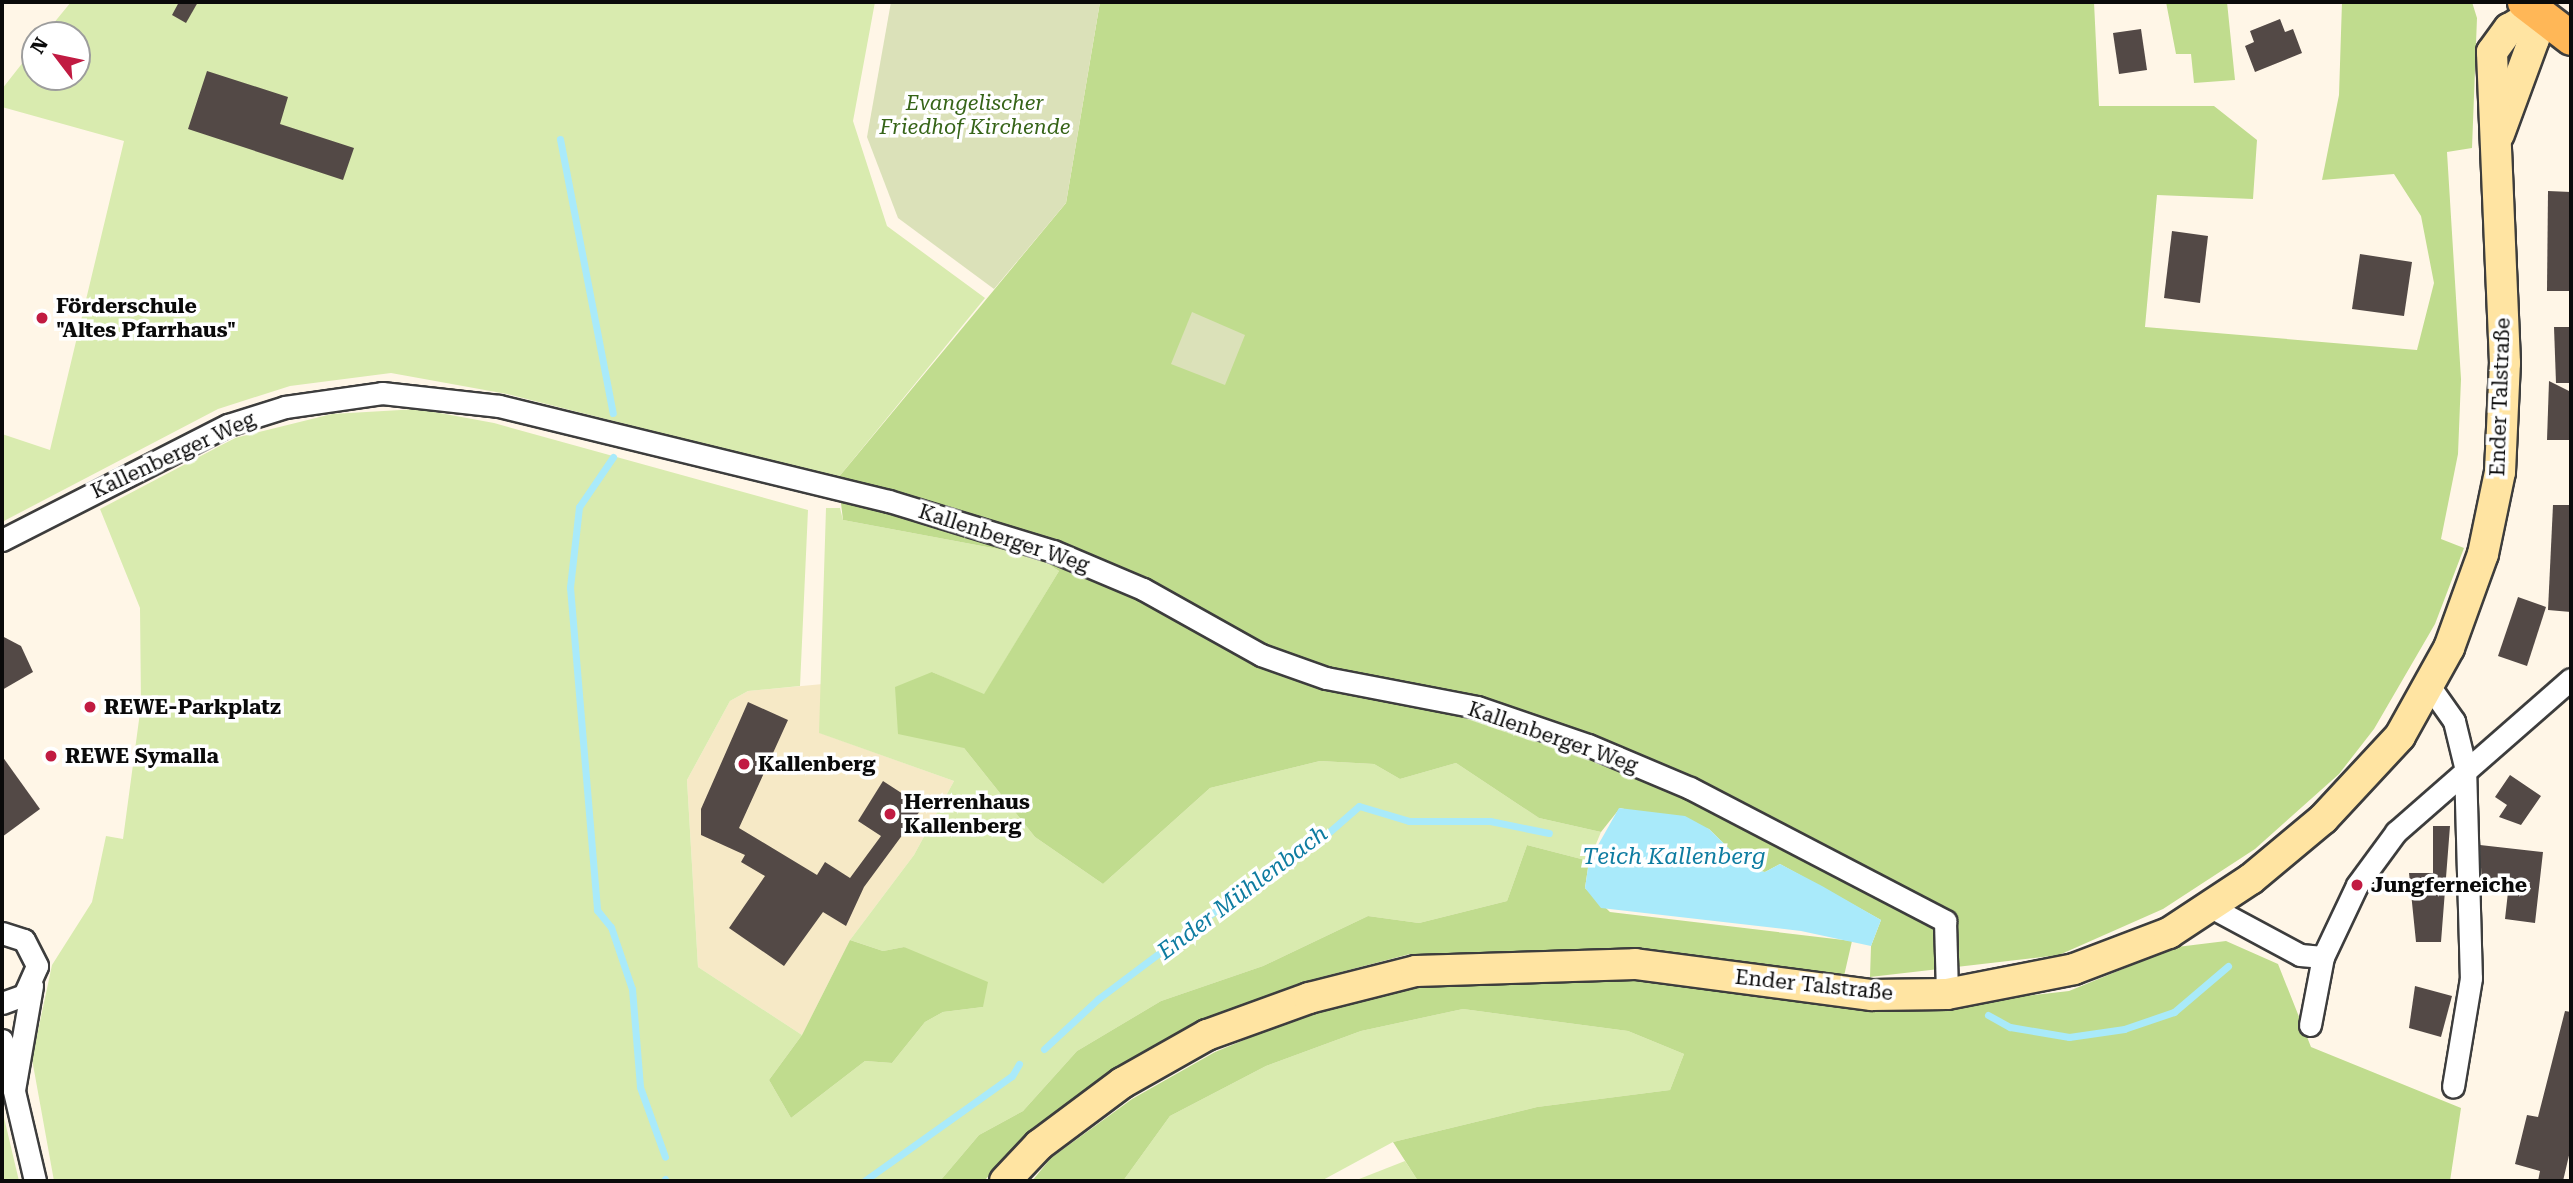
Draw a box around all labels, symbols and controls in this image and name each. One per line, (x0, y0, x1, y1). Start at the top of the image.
north arrow (21, 21, 91, 91)
text: N (26, 33, 53, 58)
park label: Evangelischer Friedhof Kirchende (880, 90, 1070, 140)
place label: Förderschule "Altes Pfarrhaus" (56, 293, 236, 343)
marker: Förderschule "Altes Pfarrhaus" (34, 310, 50, 326)
street label: Ender Talstraße (2485, 317, 2515, 477)
street label: Kallenberger Weg (87, 406, 259, 504)
street label: Kallenberger Weg (915, 498, 1093, 578)
place label: REWE-Parkplatz (104, 694, 281, 720)
street label: Kallenberger Weg (1465, 696, 1641, 778)
marker: REWE-Parkplatz (82, 699, 98, 715)
place label: REWE Symalla (65, 743, 219, 769)
marker: REWE Symalla (43, 748, 59, 764)
place label: Kallenberg (758, 751, 876, 777)
marker: Kallenberg (736, 756, 752, 772)
place label: Herrenhaus Kallenberg (904, 789, 1030, 839)
marker: Herrenhaus Kallenberg (882, 806, 898, 822)
water label: Ender Mühlenbach (1153, 820, 1333, 966)
water label: Teich Kallenberg (1582, 843, 1766, 871)
place label: Jungferneiche (2371, 872, 2527, 898)
marker: Jungferneiche (2349, 877, 2365, 893)
street label: Ender Talstraße (1734, 964, 1894, 1006)

